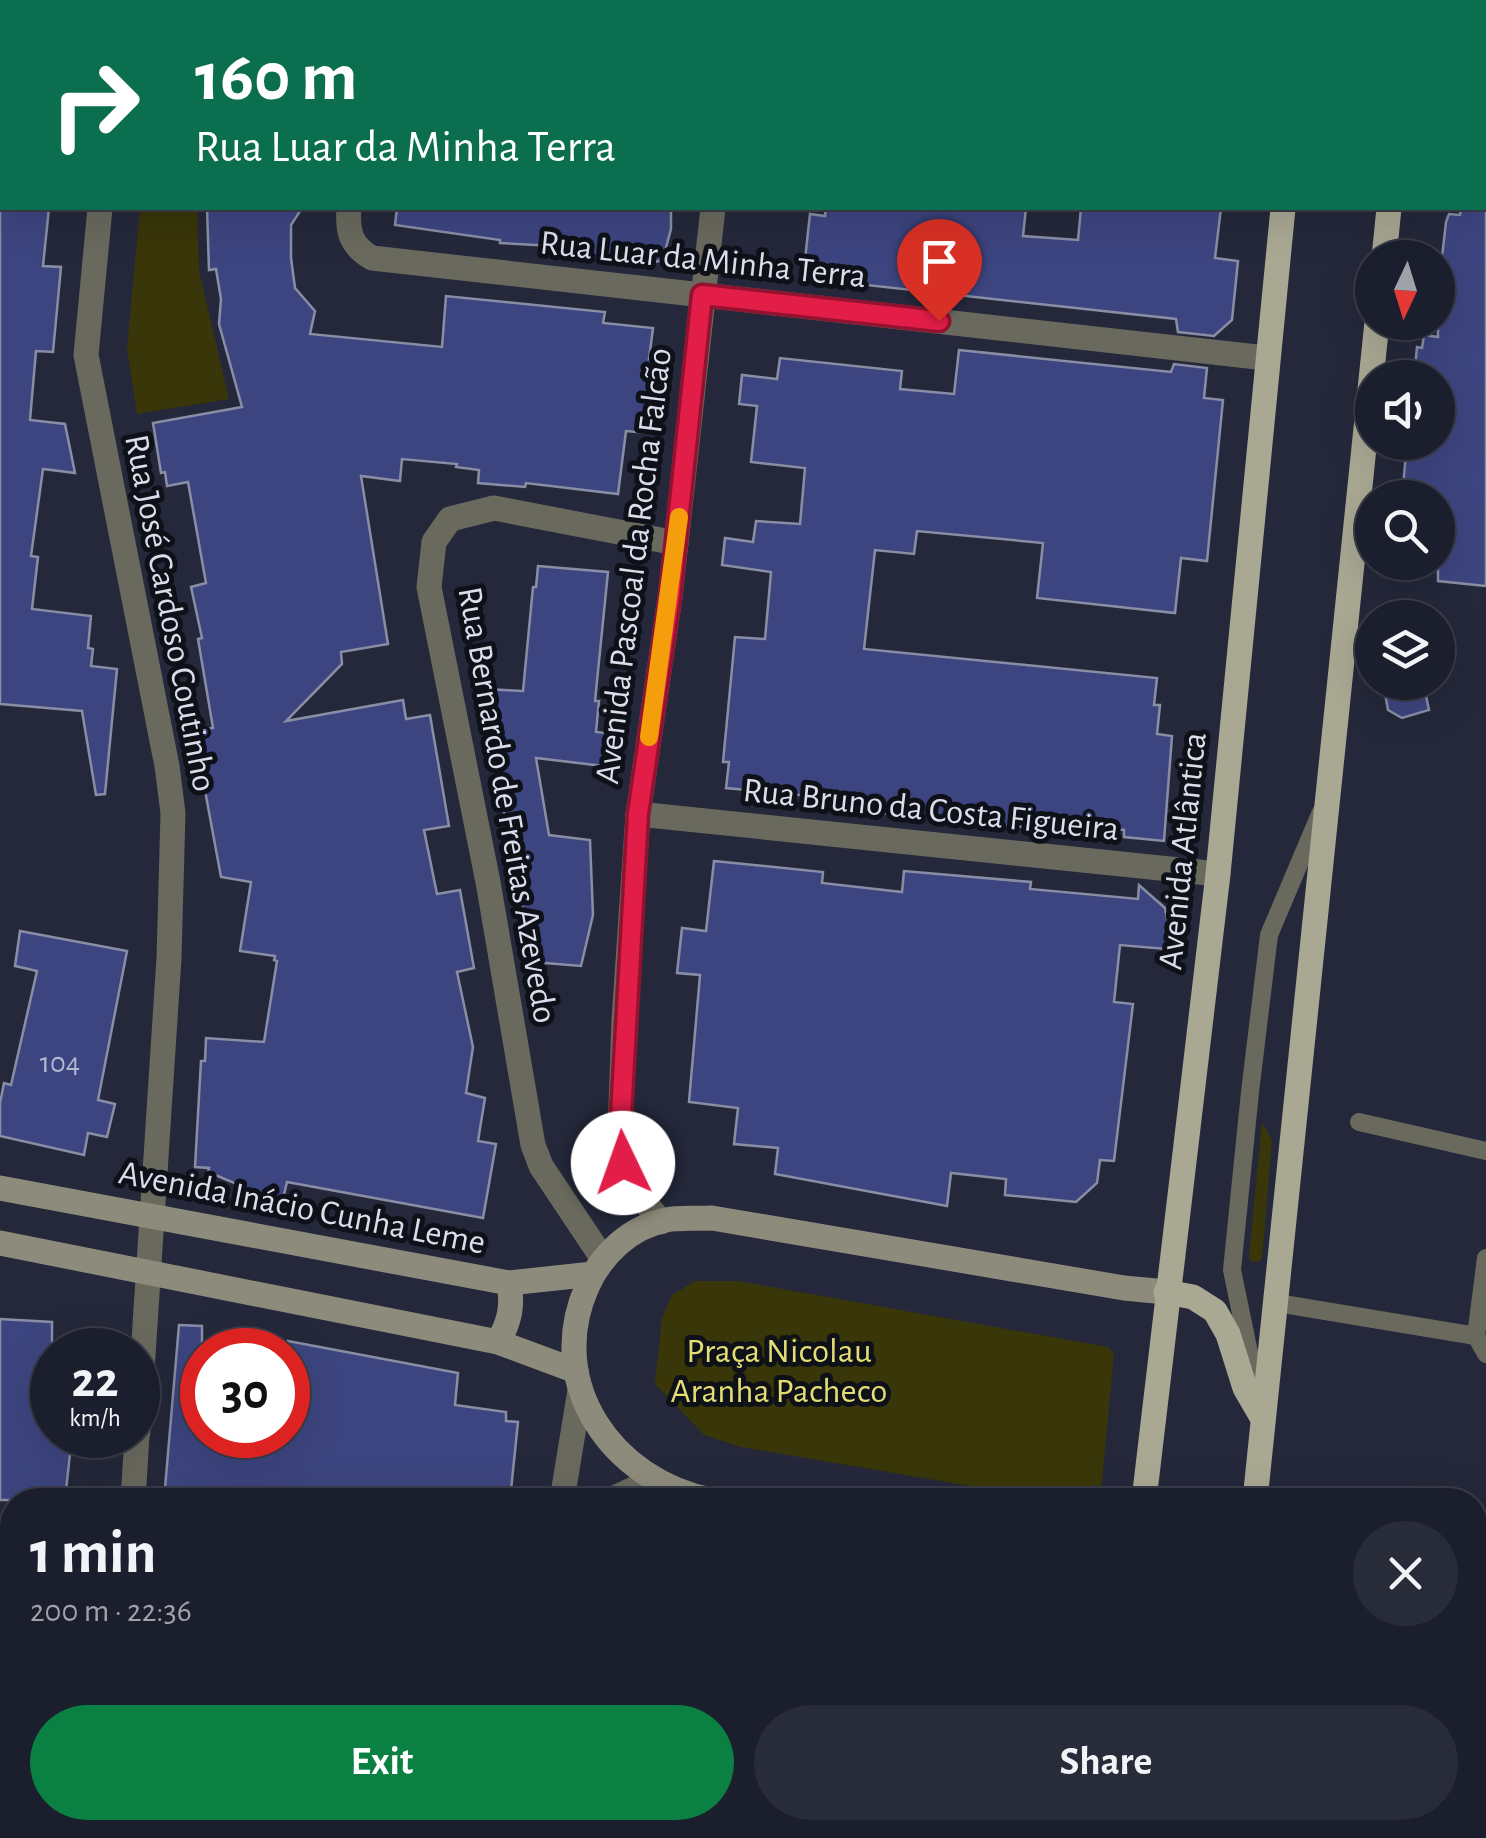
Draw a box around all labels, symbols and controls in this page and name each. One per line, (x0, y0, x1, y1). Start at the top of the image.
icon: right (30, 40, 160, 170)
text: 160 m (195, 43, 358, 113)
text: Rua Luar da Minha Terra (195, 125, 616, 170)
pin (897, 219, 982, 322)
street label: Rua Luar da Minha Terra (538, 225, 868, 295)
icon: arrive (912, 234, 967, 289)
north arrow (1355, 240, 1455, 340)
map controls (1355, 240, 1455, 700)
street label: Avenida Pascoal da Rocha Falcão (590, 346, 678, 786)
button: sound (1355, 360, 1455, 460)
street label: Rua José Cardoso Coutinho (118, 432, 222, 794)
button: search (1355, 480, 1455, 580)
street label: Rua Bernardo de Freitas Azevedo (451, 584, 563, 1026)
button: layers (1355, 600, 1455, 700)
street label: Avenida Atlântica (1153, 730, 1213, 972)
street label: Rua Bruno da Costa Figueira (741, 773, 1121, 847)
house number: 104 (40, 1048, 80, 1078)
position arrow (571, 1111, 675, 1215)
street label: Avenida Inácio Cunha Leme (116, 1155, 488, 1261)
speed limit sign: 30 (180, 1328, 310, 1458)
park label: Praça Nicolau Aranha Pacheco (671, 1334, 887, 1409)
text: 22 (71, 1356, 119, 1406)
text: km/h (69, 1406, 121, 1431)
button: close (1353, 1521, 1458, 1626)
text: 1 min (30, 1524, 156, 1584)
text: 200 m · 22:36 (30, 1595, 192, 1627)
button: Exit (30, 1705, 734, 1820)
button: Share (754, 1705, 1458, 1820)

